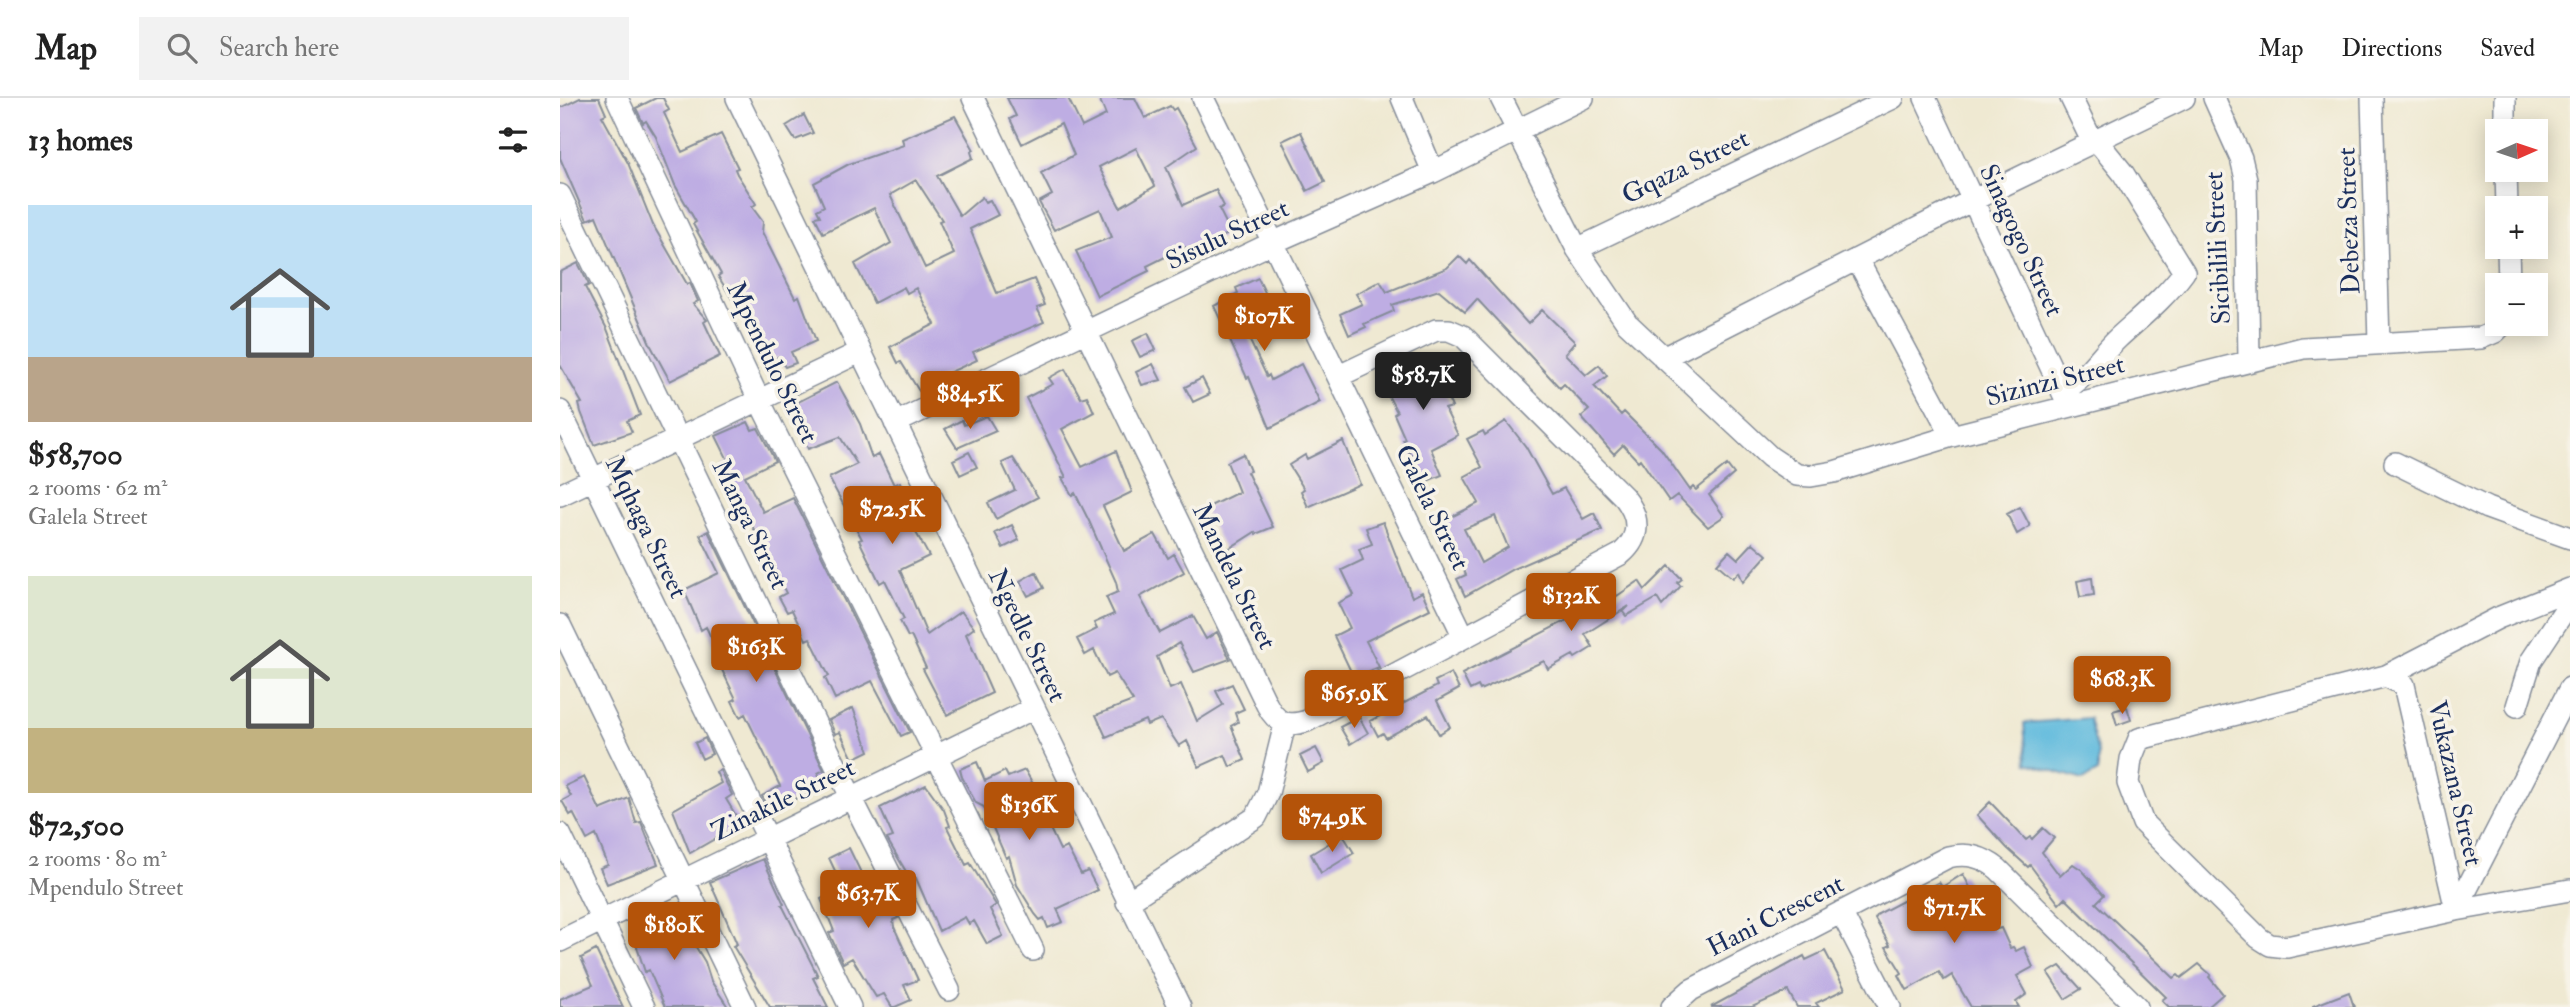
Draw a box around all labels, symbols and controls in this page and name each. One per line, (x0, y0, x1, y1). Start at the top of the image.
search box (139, 17, 629, 80)
text: Map (35, 28, 97, 69)
icon: search (163, 29, 201, 67)
text: Search here (219, 32, 339, 64)
text: Map (2258, 33, 2303, 64)
text: Directions (2341, 33, 2442, 64)
text: Saved (2480, 33, 2535, 64)
north arrow (2485, 119, 2548, 182)
map controls (2485, 119, 2548, 336)
icon: filters (494, 121, 532, 159)
text: 13 homes (28, 122, 133, 159)
street label: Gqaza Street (1617, 122, 1754, 211)
street label: Debeza Street (2330, 147, 2368, 295)
street label: Sinagogo Street (1972, 159, 2070, 322)
street label: Sicibilili Street (2198, 171, 2238, 325)
street label: Sisulu Street (1161, 193, 1294, 277)
button: + (2485, 196, 2548, 259)
icon: home (217, 250, 343, 376)
button: − (2485, 273, 2548, 336)
street label: Mpendulo Street (718, 276, 825, 449)
pin: $107K (1215, 294, 1313, 353)
text: $107K (1234, 301, 1294, 330)
street label: Sizinzi Street (1983, 348, 2128, 414)
pin: $58.7K (1366, 352, 1480, 412)
text: $58.7K (1391, 360, 1455, 389)
pin: $84.5K (913, 372, 1027, 431)
text: $84.5K (937, 379, 1003, 408)
text: $58,700 (28, 436, 123, 473)
street label: Galela Street (1388, 440, 1476, 575)
street label: Mqhaga Street (598, 451, 694, 604)
street label: Manga Street (705, 454, 795, 595)
text: 2 rooms · 62 m² (28, 473, 167, 502)
pin: $72.5K (835, 486, 949, 546)
text: $72.5K (859, 494, 925, 523)
street label: Mandela Street (1185, 498, 1283, 655)
text: Galela Street (28, 502, 148, 531)
street label: Ngedle Street (981, 563, 1073, 707)
pin: $132K (1522, 574, 1620, 633)
text: $132K (1542, 581, 1600, 610)
icon: home (217, 621, 343, 747)
pin: $163K (707, 624, 805, 684)
text: $163K (727, 632, 785, 661)
pin: $68.3K (2065, 656, 2179, 716)
text: $68.3K (2090, 664, 2154, 693)
pin: $65.9K (1297, 670, 1411, 730)
text: $65.9K (1321, 678, 1387, 707)
street label: Vukazana Street (2420, 698, 2490, 869)
street label: Zinakile Street (707, 751, 860, 848)
pin: $136K (980, 782, 1078, 842)
text: $136K (1000, 790, 1058, 819)
pin: $74.9K (1275, 794, 1389, 854)
text: $74.9K (1298, 802, 1366, 831)
text: $72,500 (28, 807, 124, 844)
text: 2 rooms · 80 m² (28, 844, 167, 873)
street label: Hani Crescent (1702, 868, 1849, 964)
pin: $63.7K (811, 870, 925, 930)
text: Mpendulo Street (28, 873, 183, 902)
text: $63.7K (836, 878, 900, 907)
pin: $71.7K (1897, 886, 2011, 945)
text: $71.7K (1923, 893, 1985, 922)
pin: $180K (625, 902, 723, 962)
text: $180K (644, 910, 704, 939)

